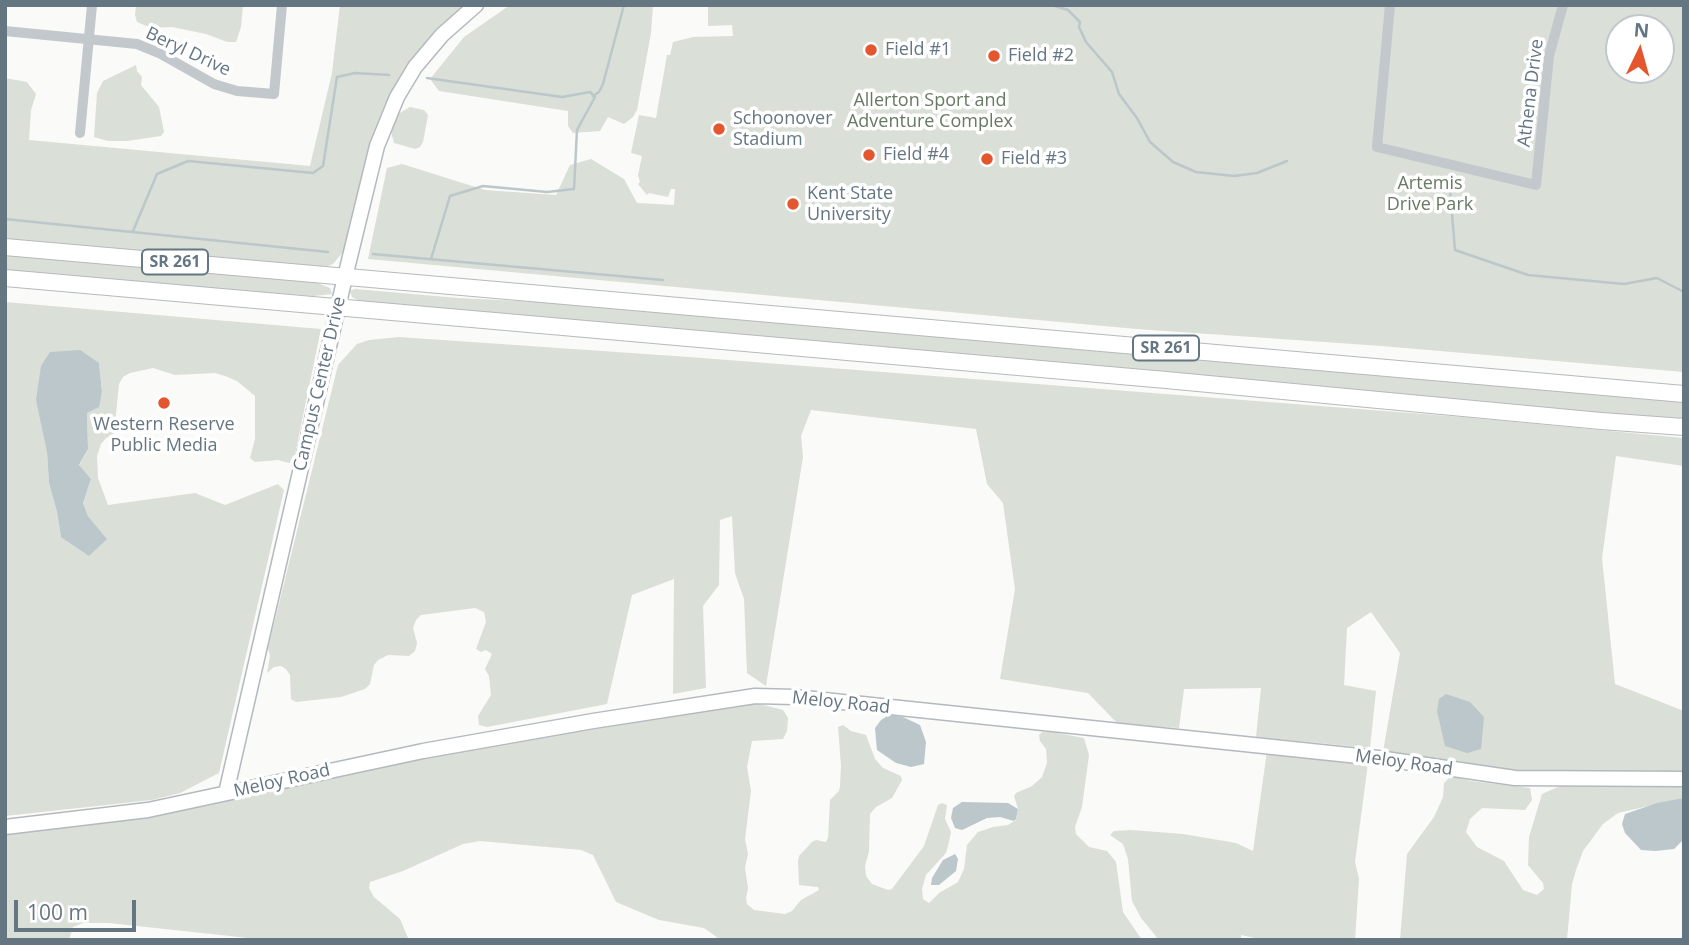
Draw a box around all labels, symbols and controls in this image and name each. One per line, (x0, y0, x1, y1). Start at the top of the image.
north arrow (1605, 14, 1675, 84)
text: N (1633, 16, 1650, 44)
street label: Beryl Drive (142, 23, 234, 81)
street label: Athena Drive (1514, 38, 1548, 148)
place label: Field #1 (885, 39, 951, 61)
marker: Field #1 (863, 42, 879, 58)
place label: Field #2 (1008, 45, 1074, 67)
marker: Field #2 (986, 48, 1002, 64)
park label: Allerton Sport and Adventure Complex (847, 90, 1013, 132)
place label: Schoonover Stadium (733, 108, 833, 150)
marker: Schoonover Stadium (711, 121, 727, 137)
place label: Field #4 (883, 144, 949, 166)
marker: Field #4 (861, 147, 877, 163)
place label: Field #3 (1001, 148, 1067, 170)
marker: Field #3 (979, 151, 995, 167)
park label: Artemis Drive Park (1387, 173, 1473, 216)
place label: Kent State University (807, 183, 893, 226)
marker: Kent State University (785, 196, 801, 212)
road number: SR 261 (142, 250, 208, 274)
street label: Campus Center Drive (289, 295, 351, 473)
road number: SR 261 (1133, 336, 1199, 360)
marker: Western Reserve Public Media (156, 395, 172, 411)
place label: Western Reserve Public Media (93, 414, 235, 457)
street label: Meloy Road (791, 687, 891, 719)
street label: Meloy Road (1354, 745, 1454, 781)
street label: Meloy Road (232, 759, 332, 803)
scale bar (18, 886, 140, 930)
text: 100 m (27, 898, 88, 926)

